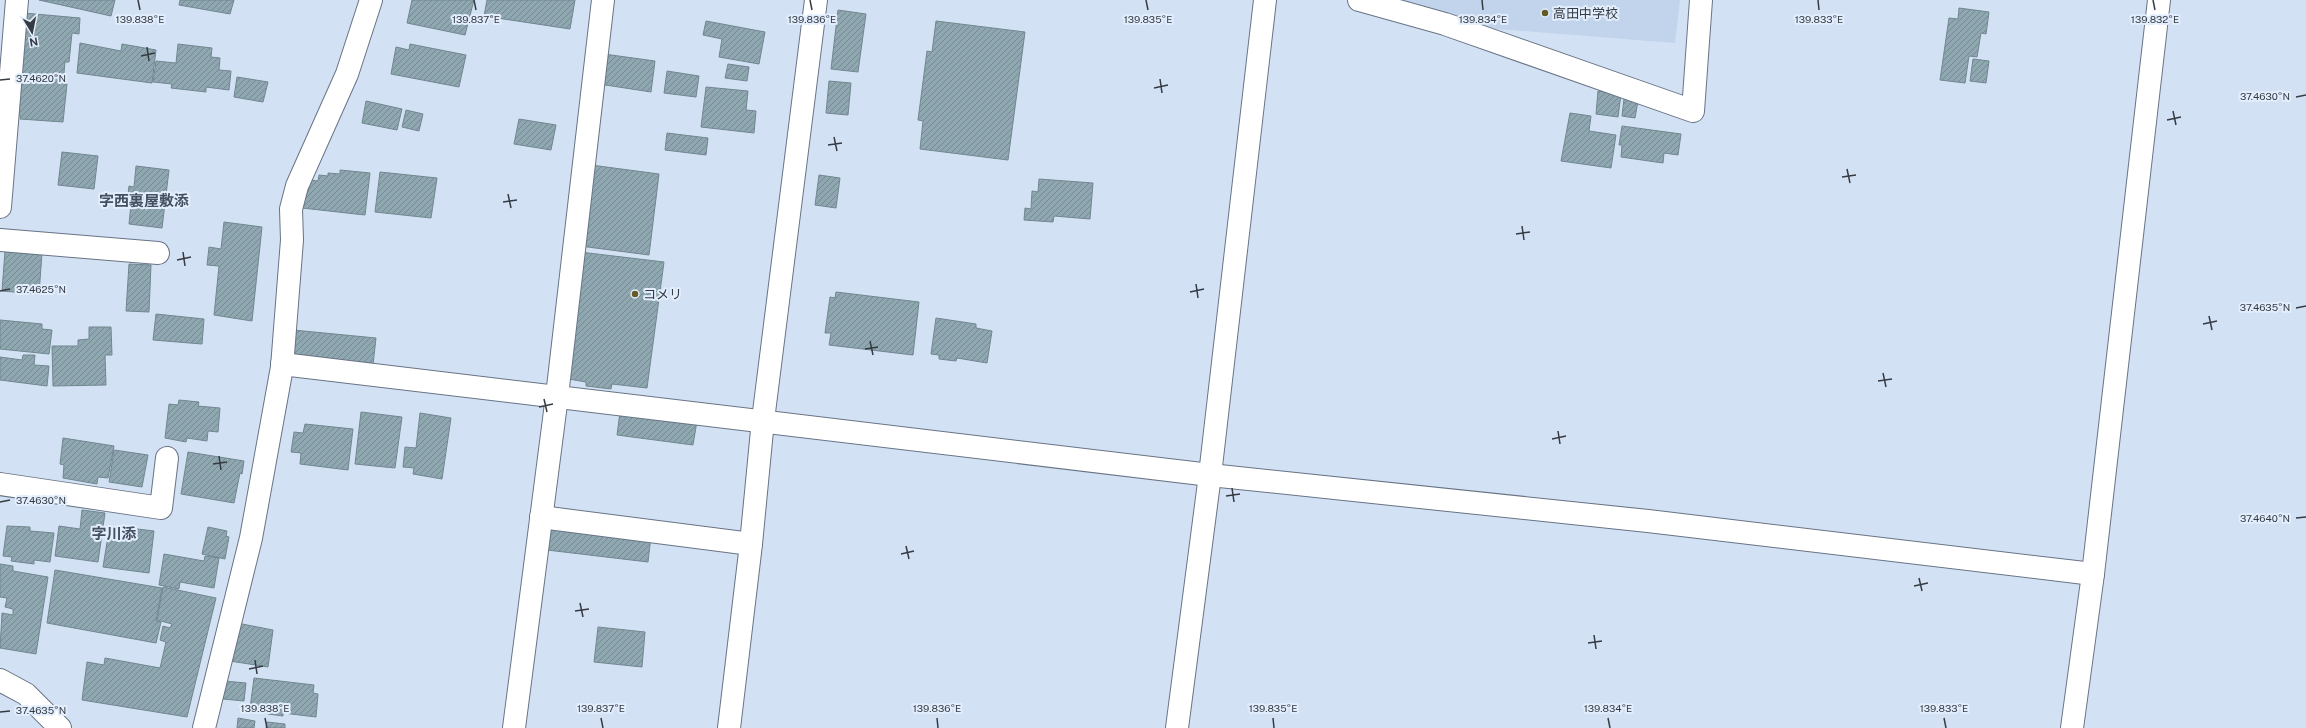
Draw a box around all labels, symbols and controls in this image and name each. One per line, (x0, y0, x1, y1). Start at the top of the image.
place label: 高田中学校 (1553, 6, 1618, 21)
marker: 高田中学校 (1540, 8, 1550, 18)
north arrow (12, 12, 52, 52)
text: 139.838°E (116, 13, 164, 25)
text: 139.837°E (452, 13, 500, 25)
text: 139.836°E (788, 13, 836, 25)
text: 139.835°E (1124, 13, 1172, 25)
text: 139.834°E (1459, 13, 1507, 25)
text: 139.833°E (1795, 13, 1843, 25)
text: 139.832°E (2131, 13, 2179, 25)
text: N (28, 35, 39, 49)
text: 37.4620°N (16, 72, 66, 84)
text: 37.4630°N (2240, 90, 2290, 102)
district label: 字西裏屋敷添 (99, 192, 189, 209)
text: 37.4625°N (16, 283, 66, 295)
place label: コメリ (643, 287, 682, 302)
marker: コメリ (630, 289, 640, 299)
text: 37.4635°N (2240, 301, 2290, 313)
text: 37.4630°N (16, 494, 66, 506)
text: 37.4640°N (2240, 512, 2290, 524)
district label: 字川添 (91, 525, 137, 542)
text: 139.838°E (241, 702, 289, 714)
text: 139.837°E (577, 702, 625, 714)
text: 139.836°E (913, 702, 961, 714)
text: 139.835°E (1249, 702, 1297, 714)
text: 139.834°E (1584, 702, 1632, 714)
text: 139.833°E (1920, 702, 1968, 714)
text: 37.4635°N (16, 704, 66, 716)

